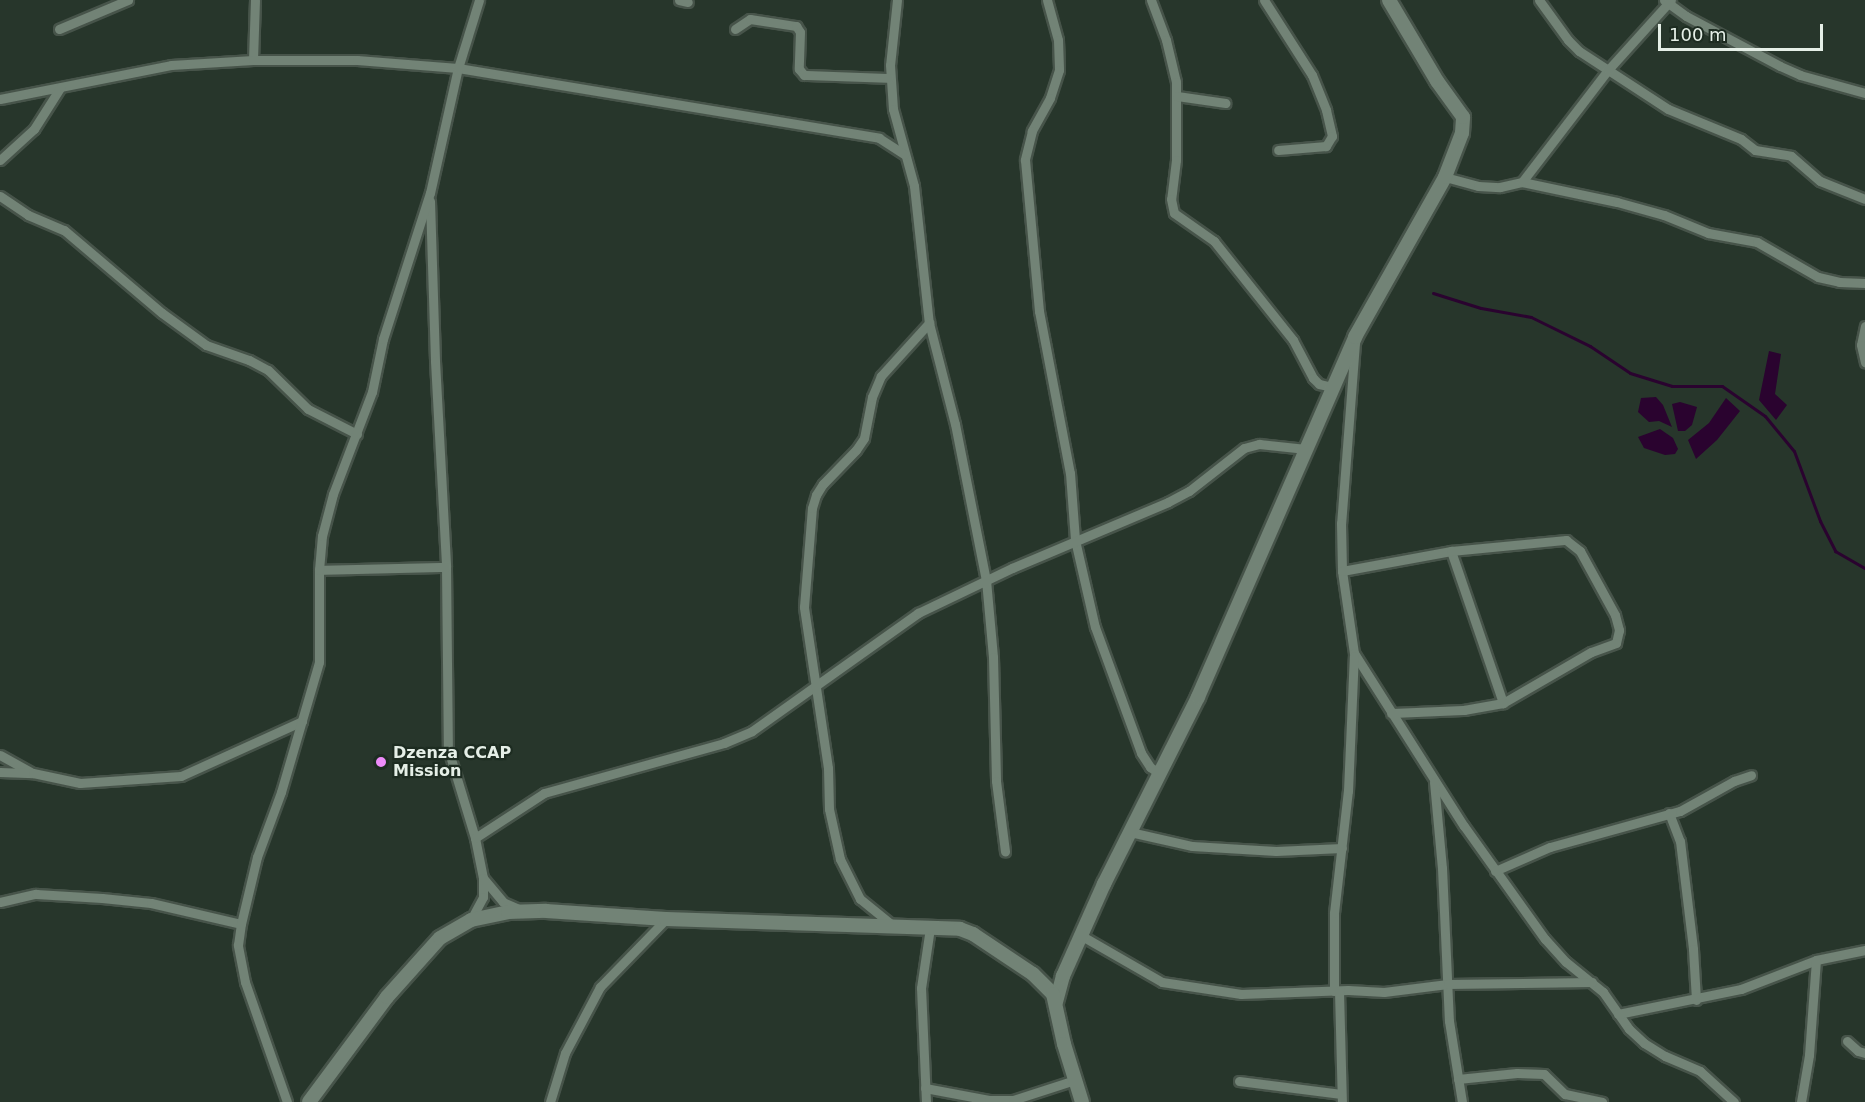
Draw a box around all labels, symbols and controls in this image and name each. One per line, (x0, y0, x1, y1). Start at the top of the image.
scale bar (1661, 12, 1826, 50)
text: 100 m (1669, 24, 1727, 45)
place label: Dzenza CCAP Mission (393, 743, 511, 781)
marker: Dzenza CCAP Mission (374, 755, 388, 769)

